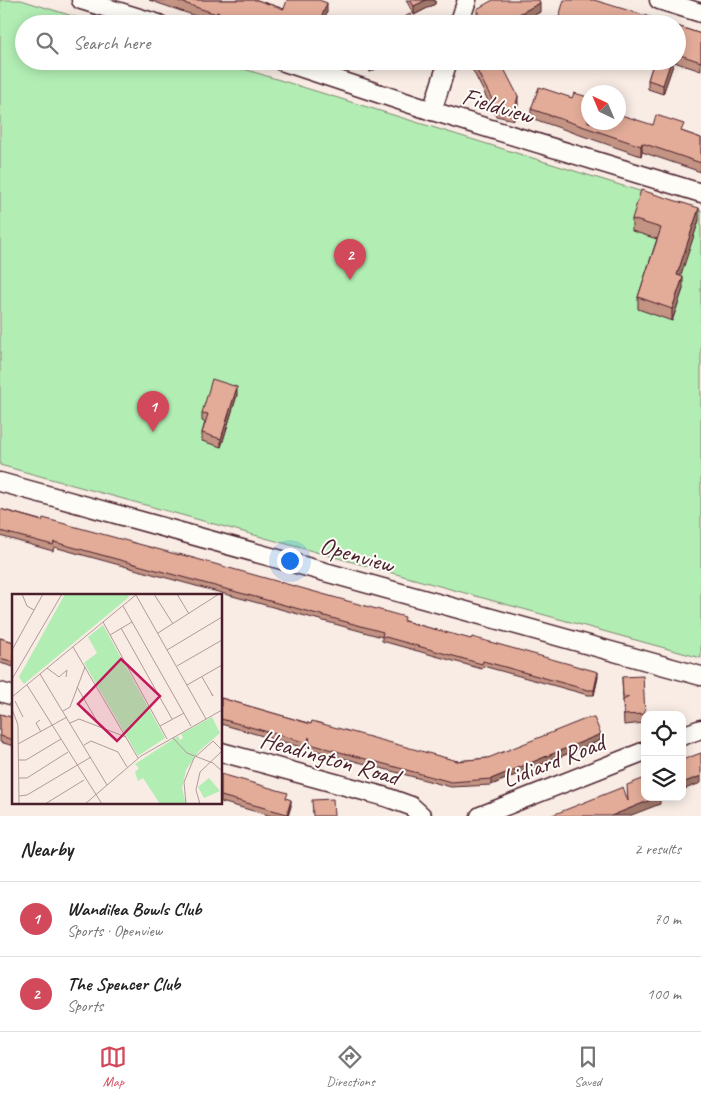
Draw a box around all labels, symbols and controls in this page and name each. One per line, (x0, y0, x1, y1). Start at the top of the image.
search box (15, 15, 686, 70)
icon: search (33, 29, 61, 57)
text: Search here (73, 31, 150, 55)
street label: Fieldview (458, 80, 539, 132)
north arrow (581, 85, 626, 130)
pin: 2 (334, 239, 366, 280)
pin: 1 (137, 391, 169, 432)
street label: Openview (316, 529, 399, 581)
your location (277, 548, 303, 574)
inset map (12, 594, 222, 804)
map controls (641, 711, 686, 801)
button: locate (641, 711, 686, 756)
street label: Headington Road (256, 723, 406, 794)
street label: Lidiard Road (498, 725, 613, 795)
button: layers (641, 756, 686, 801)
text: Nearby (20, 836, 73, 862)
text: 2 results (634, 839, 681, 859)
text: Wandilea Bowls Club (67, 897, 201, 921)
text: 1 (32, 909, 40, 929)
text: 70 m (654, 909, 681, 929)
text: Sports · Openview (67, 921, 162, 941)
text: The Spencer Club (67, 972, 180, 996)
text: 2 (32, 984, 40, 1004)
text: 100 m (647, 984, 681, 1004)
text: Sports (67, 996, 103, 1016)
tab: Map (99, 1043, 127, 1090)
tab: Directions (326, 1043, 375, 1090)
tab: Saved (574, 1043, 602, 1090)

